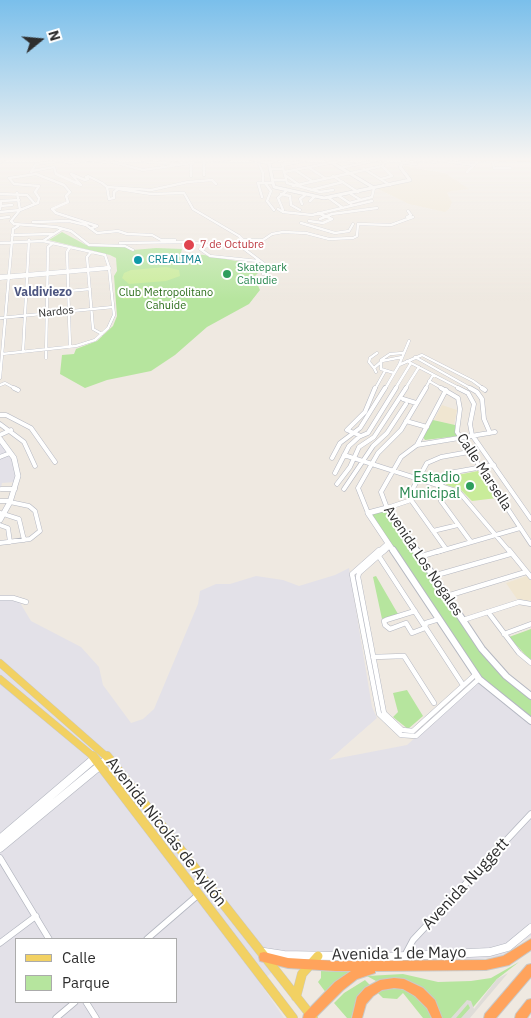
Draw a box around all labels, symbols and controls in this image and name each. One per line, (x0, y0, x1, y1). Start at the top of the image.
north arrow (15, 15, 65, 65)
text: N (44, 28, 64, 43)
marker: 7 de Octubre (182, 238, 196, 252)
place label: 7 de Octubre (200, 238, 264, 252)
place label: CREALIMA (148, 253, 201, 267)
marker: CREALIMA (132, 254, 144, 266)
place label: Skatepark Cahudie (237, 261, 287, 287)
marker: Skatepark Cahudie (221, 268, 233, 280)
district label: Valdiviezo (14, 286, 72, 300)
park label: Club Metropolitano Cahuide (119, 286, 213, 312)
street label: Nardos (38, 304, 74, 320)
street label: Calle Marsella (453, 430, 515, 514)
place label: Estadio Municipal (399, 470, 460, 502)
marker: Estadio Municipal (464, 480, 476, 492)
street label: Avenida Los Nogales (380, 503, 466, 619)
street label: Avenida Nicolás de Ayllón (102, 753, 230, 911)
street label: Avenida Nuggett (419, 834, 513, 934)
legend (15, 938, 178, 1003)
street label: Avenida 1 de Mayo (331, 943, 467, 965)
text: Calle (62, 948, 96, 967)
text: Parque (62, 973, 110, 992)

